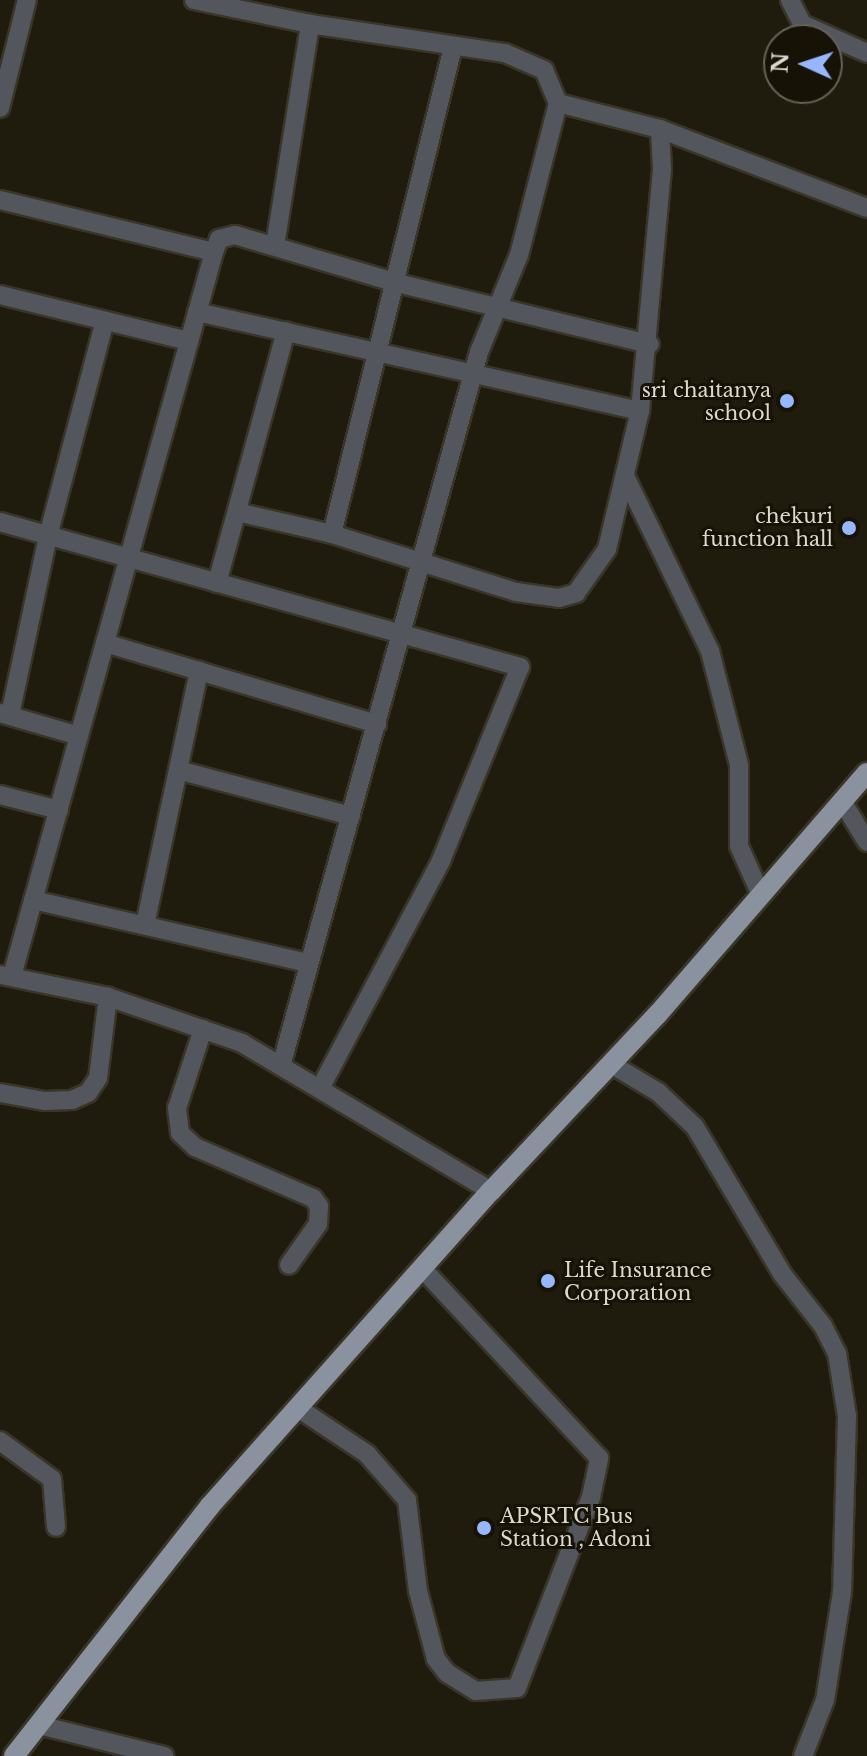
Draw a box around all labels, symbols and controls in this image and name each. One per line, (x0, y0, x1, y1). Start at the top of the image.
north arrow (763, 24, 843, 104)
text: N (767, 52, 795, 74)
place label: sri chaitanya school (642, 378, 771, 425)
marker: sri chaitanya school (778, 392, 796, 410)
place label: chekuri function hall (702, 504, 833, 551)
marker: chekuri function hall (840, 519, 858, 537)
place label: Life Insurance Corporation (564, 1258, 712, 1305)
marker: Life Insurance Corporation (539, 1272, 557, 1290)
place label: APSRTC Bus Station , Adoni (500, 1504, 652, 1551)
marker: APSRTC Bus Station , Adoni (475, 1519, 493, 1537)

